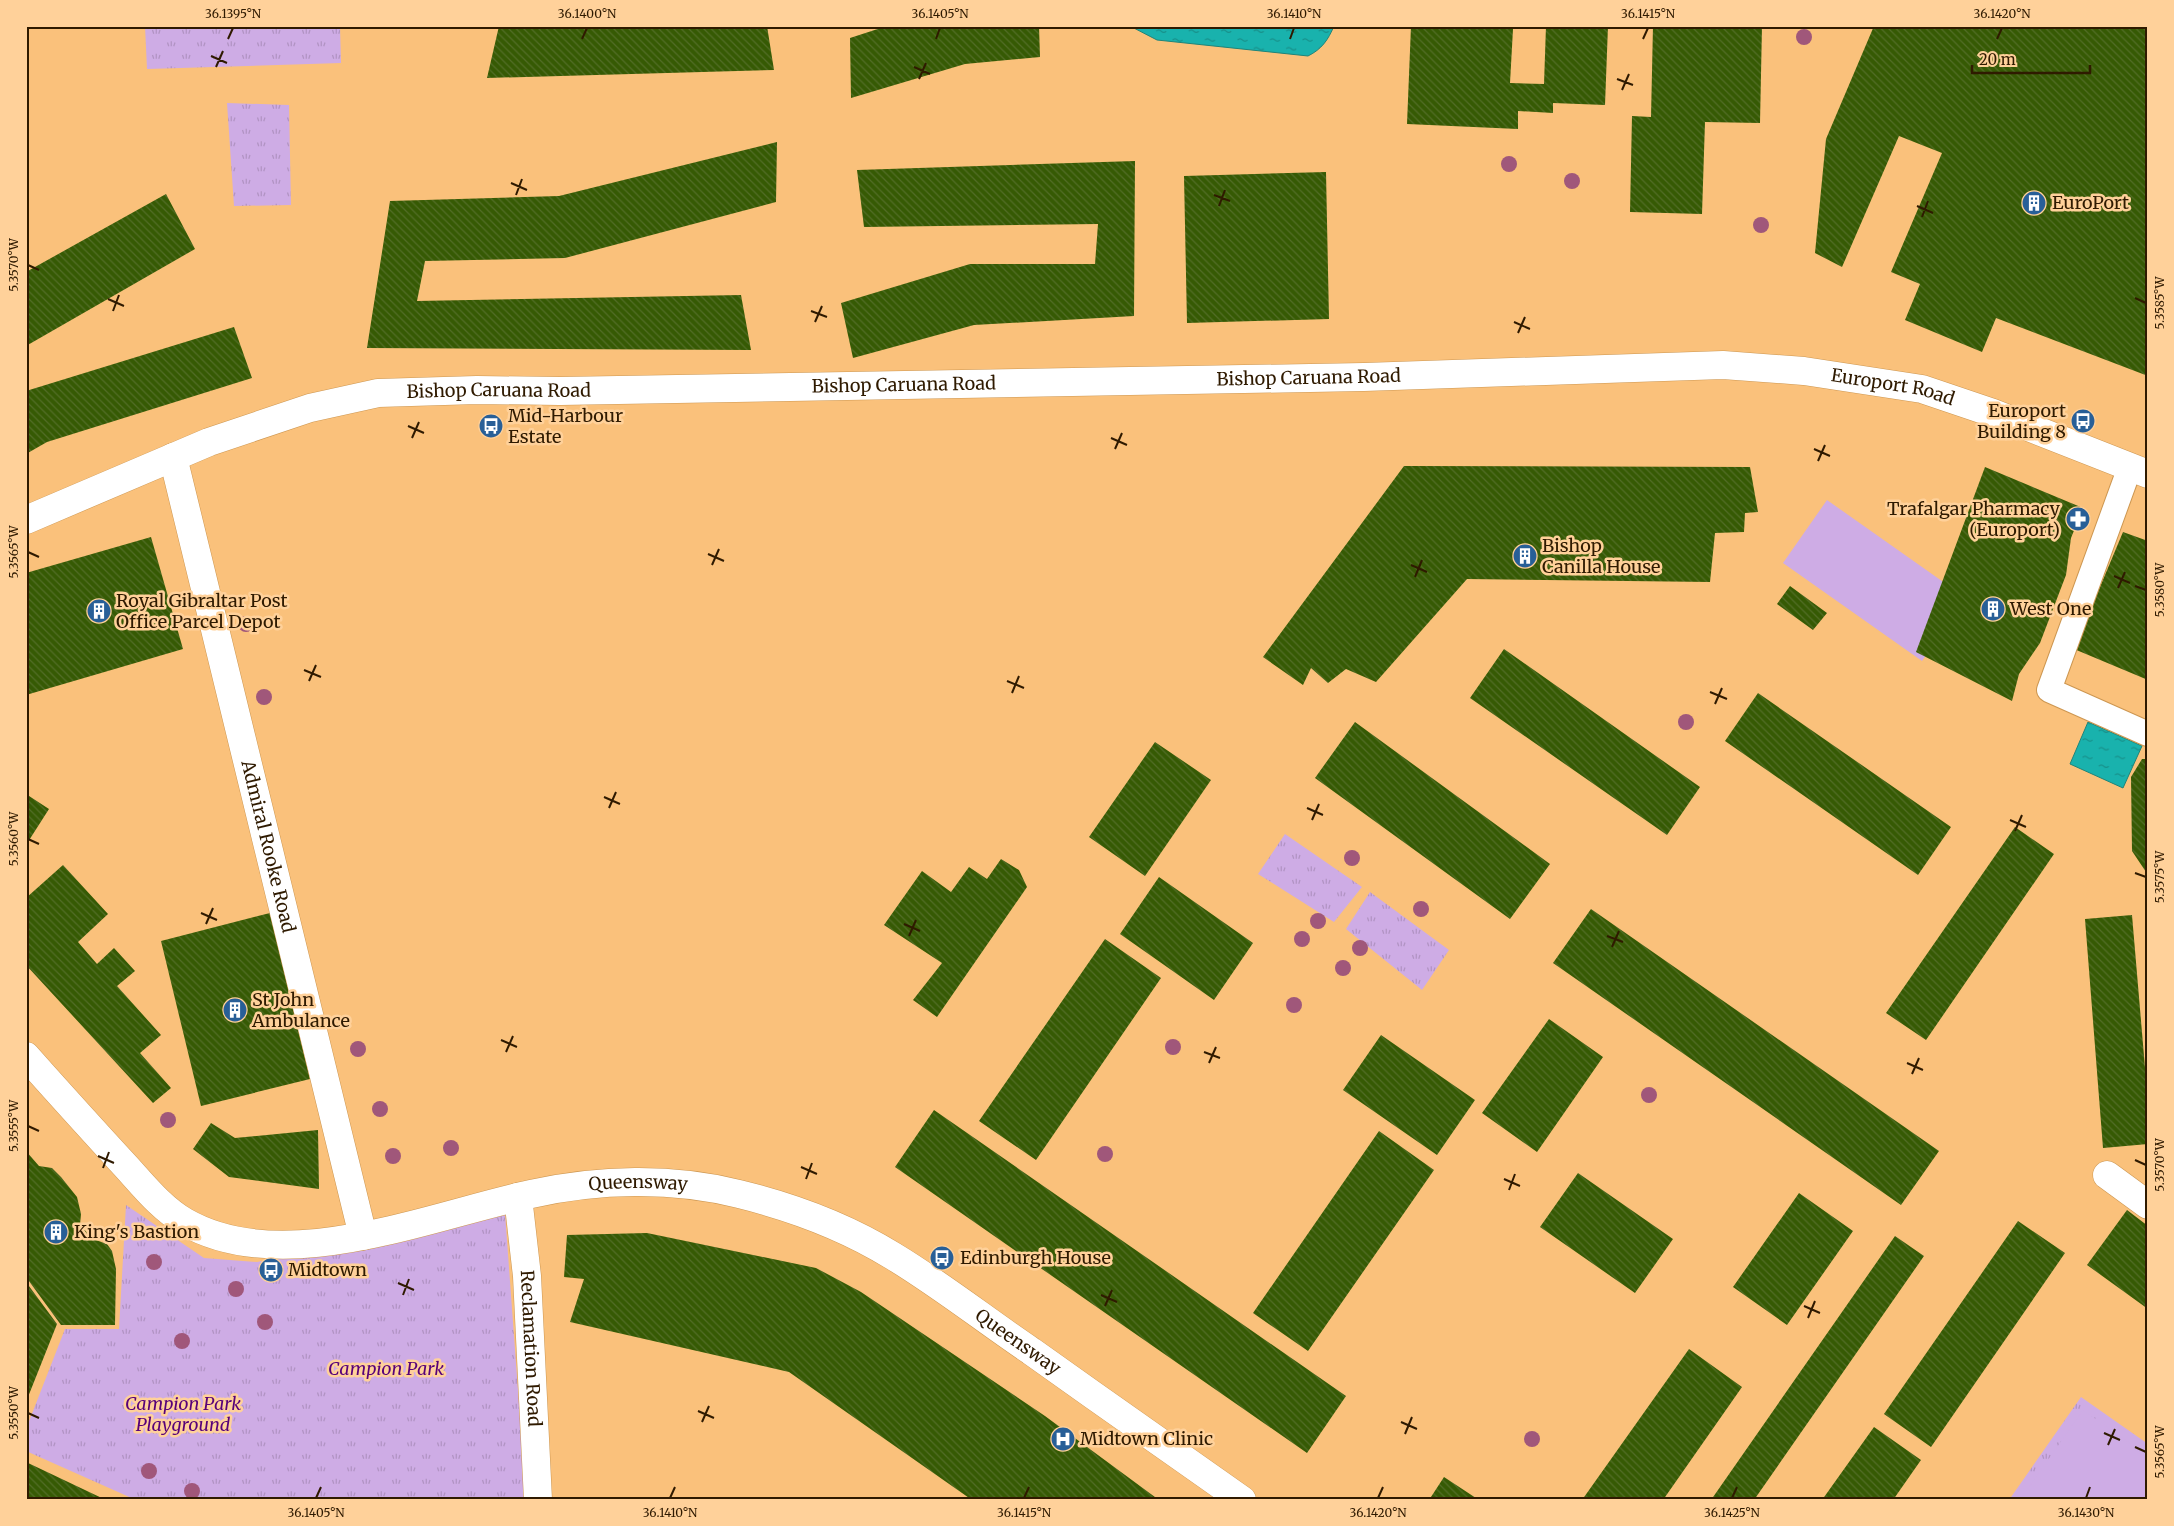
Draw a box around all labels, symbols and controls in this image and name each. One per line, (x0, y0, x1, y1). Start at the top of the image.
text: 36.1395°N (205, 6, 262, 21)
text: 36.1400°N (558, 6, 617, 21)
text: 36.1405°N (911, 6, 969, 21)
text: 36.1410°N (1267, 6, 1322, 21)
text: 36.1415°N (1621, 6, 1676, 21)
text: 36.1420°N (1974, 6, 2031, 21)
scale bar (1972, 42, 2089, 74)
text: 20 m (1979, 50, 2016, 69)
building icon: EuroPort (2021, 190, 2047, 216)
place label: EuroPort (2052, 191, 2129, 214)
text: 5.3570°W (6, 237, 21, 292)
text: 5.3585°W (2152, 276, 2167, 329)
street label: Europort Road (1829, 363, 1958, 410)
street label: Bishop Caruana Road (1216, 364, 1401, 391)
street label: Bishop Caruana Road (811, 371, 996, 398)
street label: Bishop Caruana Road (406, 378, 591, 403)
place label: Europort Building 8 (1977, 399, 2066, 443)
place label: Mid-Harbour Estate (508, 404, 623, 448)
bus stop icon: Europort Building 8 (2070, 408, 2096, 434)
bus stop icon: Mid-Harbour Estate (478, 413, 504, 439)
place label: Trafalgar Pharmacy (Europort) (1887, 497, 2061, 541)
pharmacy icon: Trafalgar Pharmacy (Europort) (2065, 506, 2091, 532)
text: 5.3565°W (6, 524, 21, 579)
place label: Bishop Canilla House (1542, 534, 1660, 578)
building icon: Bishop Canilla House (1512, 543, 1538, 569)
text: 5.3580°W (2152, 562, 2167, 617)
place label: Royal Gibraltar Post Office Parcel Depot (116, 589, 288, 633)
building icon: West One (1980, 596, 2006, 622)
place label: West One (2009, 597, 2091, 620)
building icon: Royal Gibraltar Post Office Parcel Depot (86, 598, 112, 624)
street label: Admiral Rooke Road (236, 757, 301, 935)
text: 5.3560°W (6, 811, 21, 866)
text: 5.3575°W (2152, 850, 2167, 903)
place label: St John Ambulance (251, 988, 350, 1032)
building icon: St John Ambulance (222, 997, 248, 1023)
text: 5.3555°W (6, 1099, 21, 1152)
text: 5.3570°W (2152, 1137, 2167, 1192)
street label: Queensway (588, 1170, 690, 1196)
building icon: King's Bastion (43, 1219, 69, 1245)
place label: King's Bastion (74, 1220, 199, 1243)
bus stop icon: Edinburgh House (929, 1245, 955, 1271)
place label: Edinburgh House (960, 1246, 1111, 1269)
bus stop icon: Midtown (258, 1257, 284, 1283)
place label: Midtown (288, 1258, 367, 1281)
street label: Reclamation Road (516, 1269, 546, 1428)
street label: Queensway (971, 1303, 1066, 1380)
park label: Campion Park (328, 1357, 444, 1380)
text: 5.3550°W (6, 1385, 21, 1440)
park label: Campion Park Playground (125, 1392, 241, 1436)
text: 5.3565°W (2152, 1424, 2167, 1479)
hospital icon: Midtown Clinic (1050, 1426, 1076, 1452)
place label: Midtown Clinic (1080, 1427, 1213, 1450)
text: 36.1405°N (287, 1505, 345, 1520)
text: 36.1410°N (643, 1505, 698, 1520)
text: 36.1415°N (997, 1505, 1052, 1520)
text: 36.1420°N (1350, 1505, 1407, 1520)
text: 36.1425°N (1704, 1505, 1761, 1520)
text: 36.1430°N (2058, 1505, 2115, 1520)

